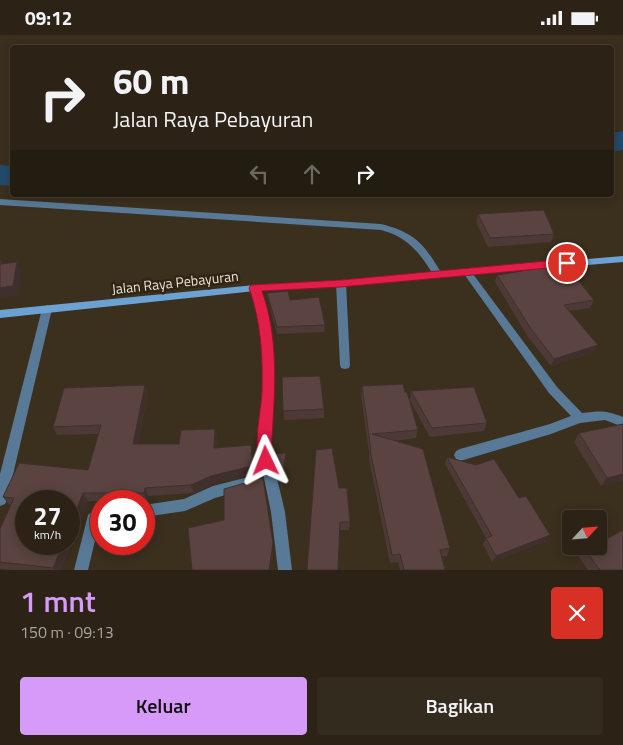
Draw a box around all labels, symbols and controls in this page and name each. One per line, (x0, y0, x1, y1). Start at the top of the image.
text: 09:12 (25, 3, 72, 32)
text: 60 m (113, 54, 189, 108)
icon: right (30, 65, 95, 130)
text: Jalan Raya Pebayuran (113, 102, 313, 136)
icon: left (245, 160, 273, 188)
icon: ahead (298, 160, 326, 188)
icon: right (351, 160, 379, 188)
pin (546, 242, 588, 284)
icon: arrive (553, 249, 581, 277)
street label: Jalan Raya Pebayuran (111, 265, 239, 299)
position arrow (239, 434, 291, 486)
speed limit sign: 30 (90, 490, 155, 555)
text: 27 (33, 497, 62, 535)
north arrow (562, 510, 608, 555)
map controls (562, 510, 607, 555)
text: km/h (34, 525, 61, 544)
text: 1 mnt (20, 578, 96, 624)
button: close (551, 587, 603, 639)
text: 150 m · 09:13 (20, 620, 114, 644)
button: Keluar (20, 677, 307, 735)
button: Bagikan (317, 677, 603, 735)

